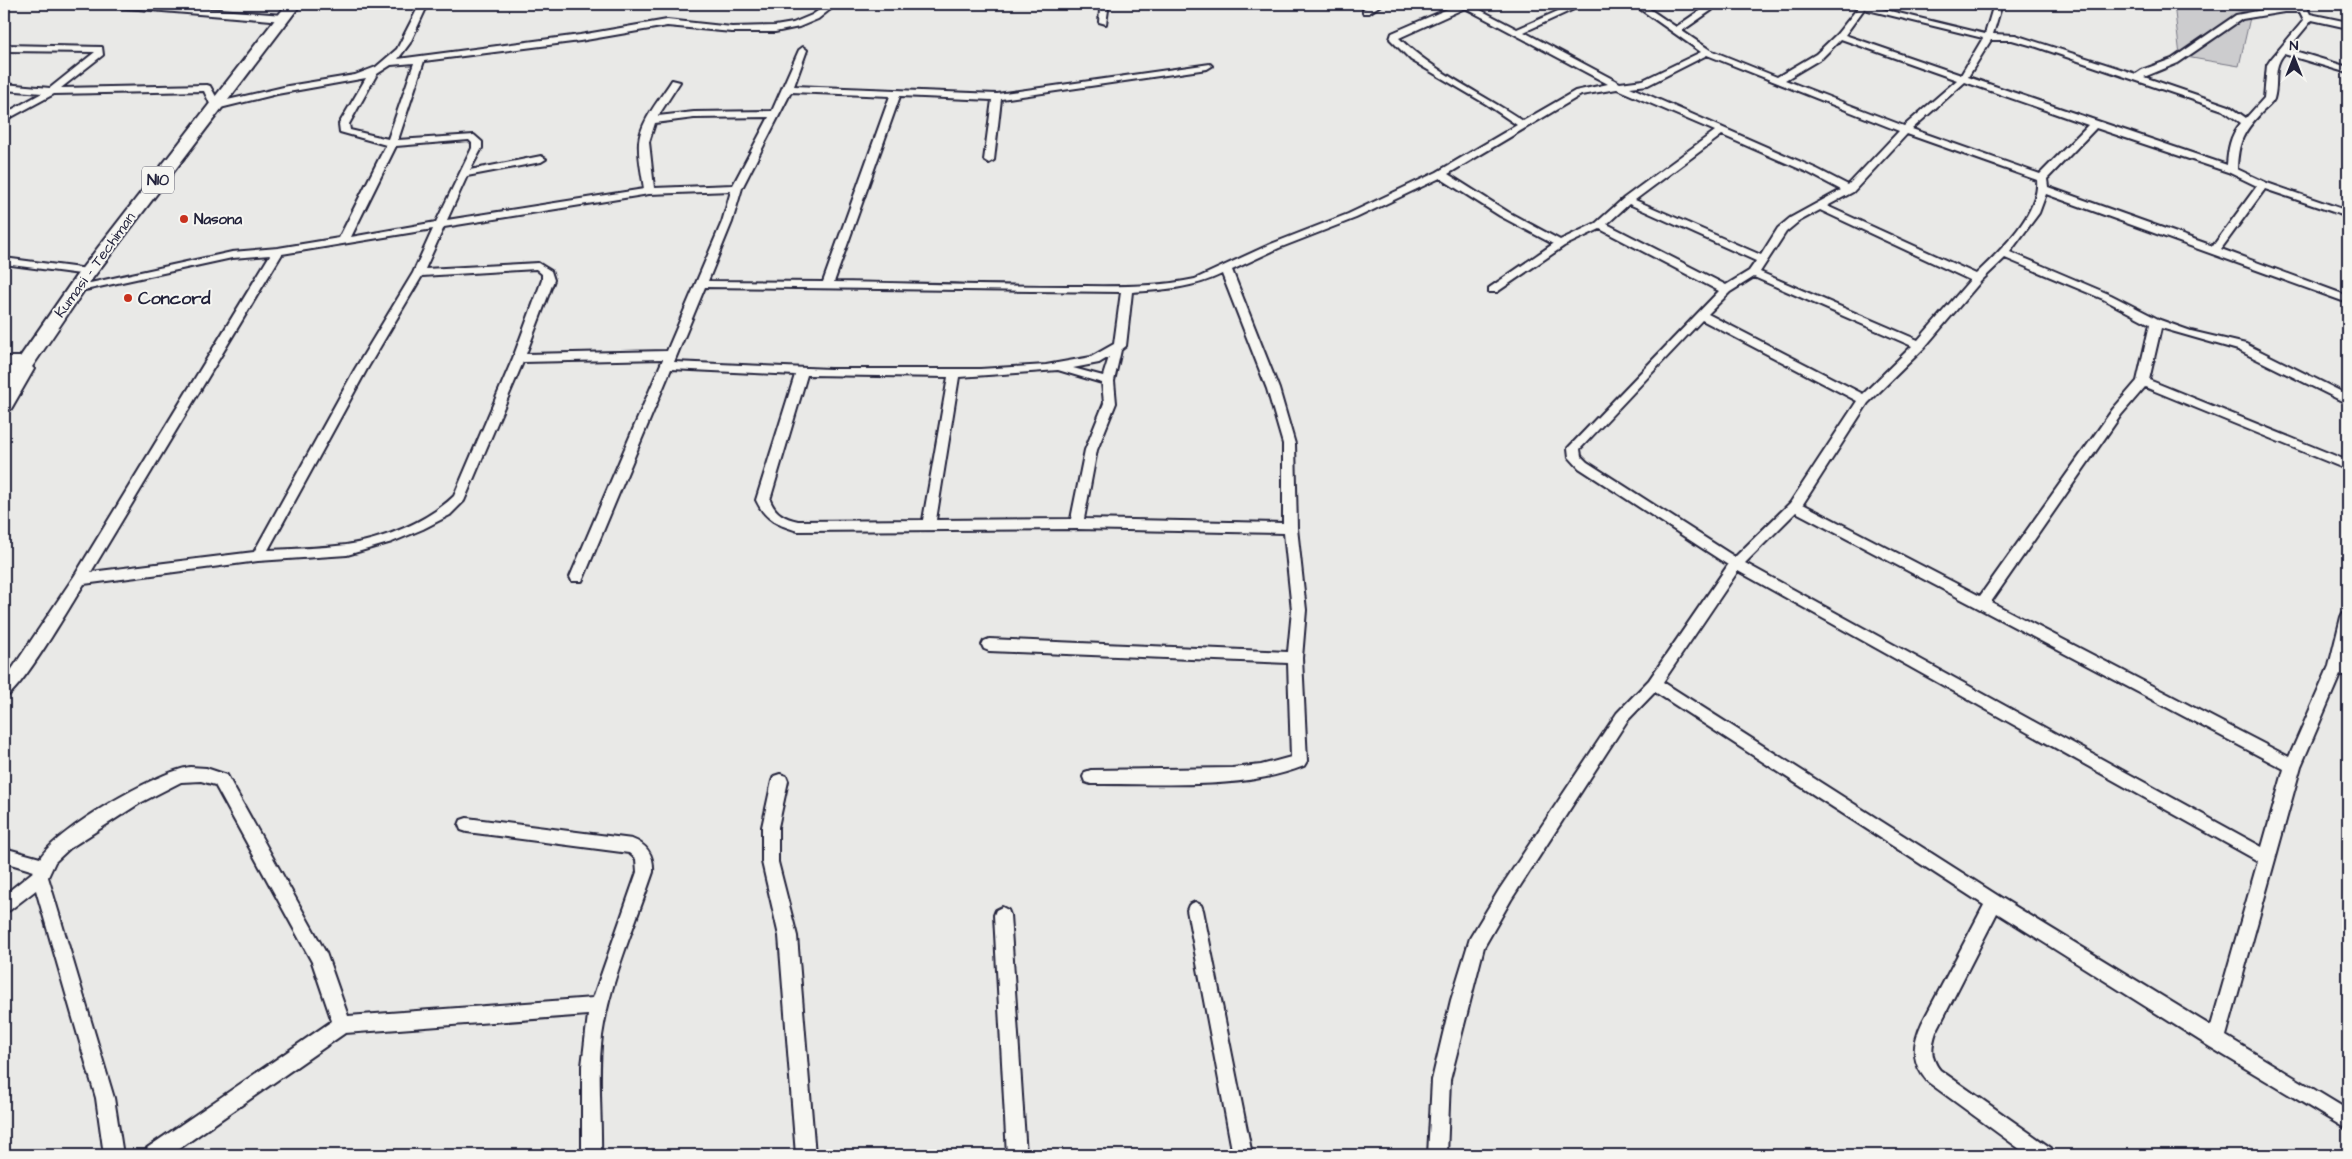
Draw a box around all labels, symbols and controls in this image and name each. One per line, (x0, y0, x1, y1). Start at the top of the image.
north arrow (2270, 32, 2320, 82)
text: N (2290, 36, 2299, 56)
road number: N10 (142, 166, 174, 194)
street label: Kumasi - Techiman (49, 207, 141, 322)
place label: Nasona (194, 209, 243, 230)
marker: Nasona (178, 213, 190, 225)
place label: Concord (138, 286, 211, 311)
marker: Concord (122, 292, 134, 304)

